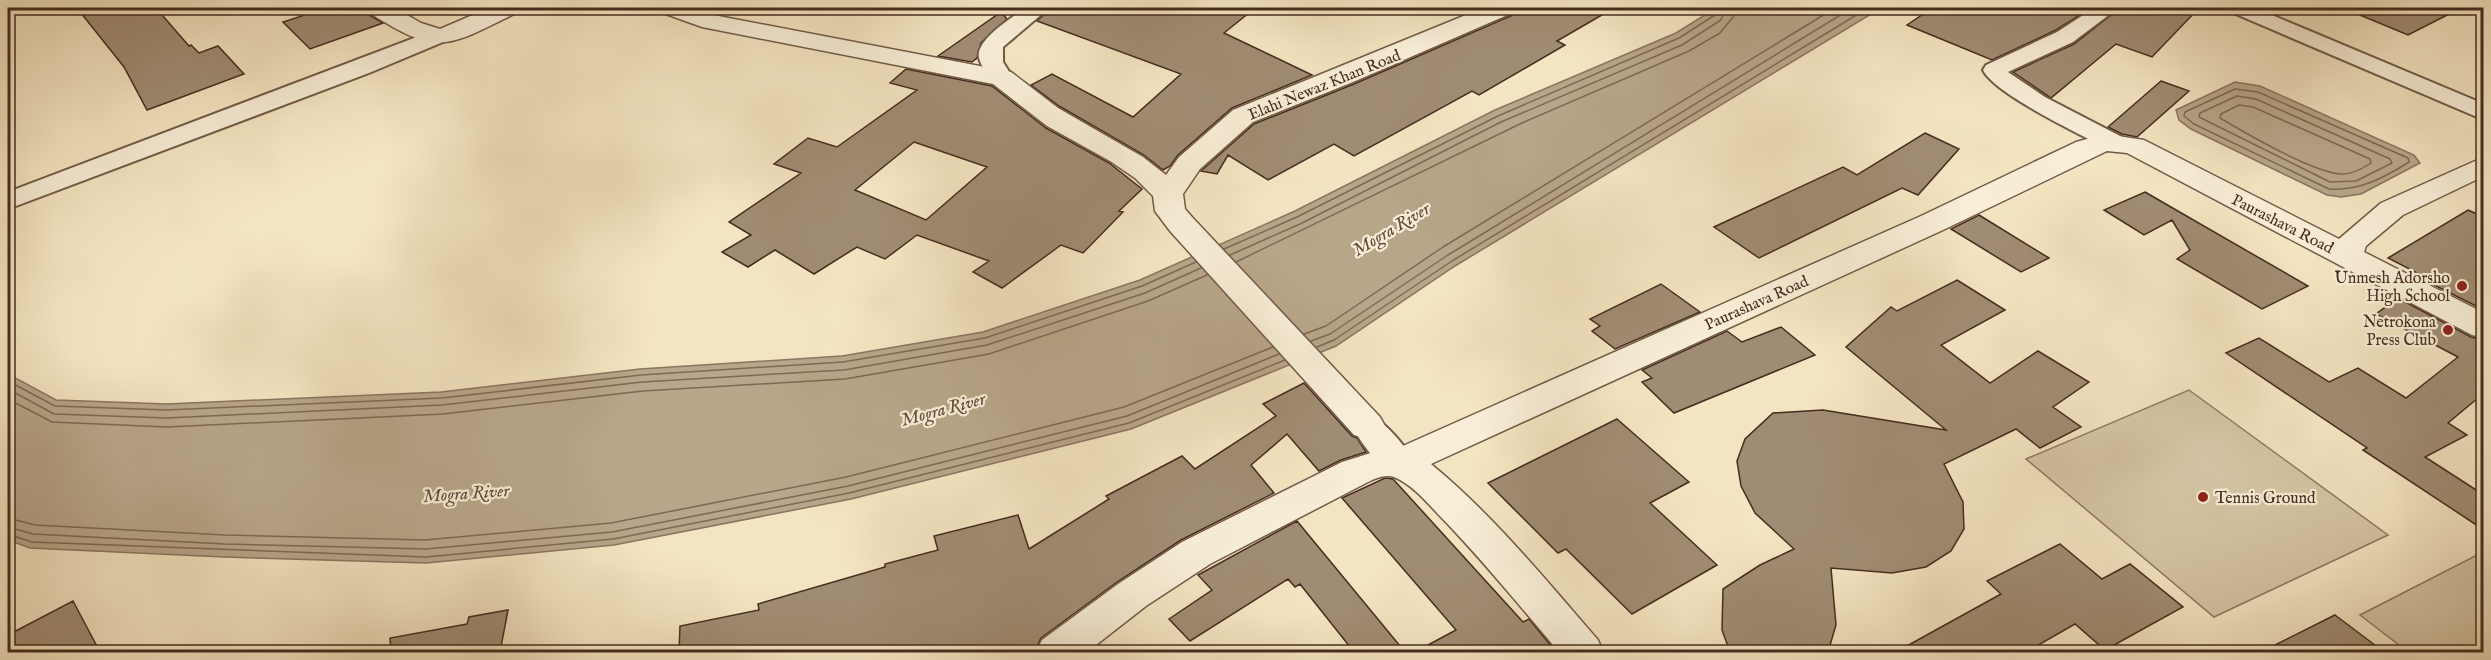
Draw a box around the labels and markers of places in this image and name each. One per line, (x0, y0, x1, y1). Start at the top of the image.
place label: Unmesh Adorsho High School (2335, 269, 2451, 307)
marker: Unmesh Adorsho High School (2455, 279, 2469, 293)
place label: Netrokona Press Club (2363, 313, 2436, 351)
marker: Netrokona Press Club (2441, 323, 2455, 337)
place label: Tennis Ground (2215, 489, 2316, 509)
marker: Tennis Ground (2196, 490, 2210, 504)

